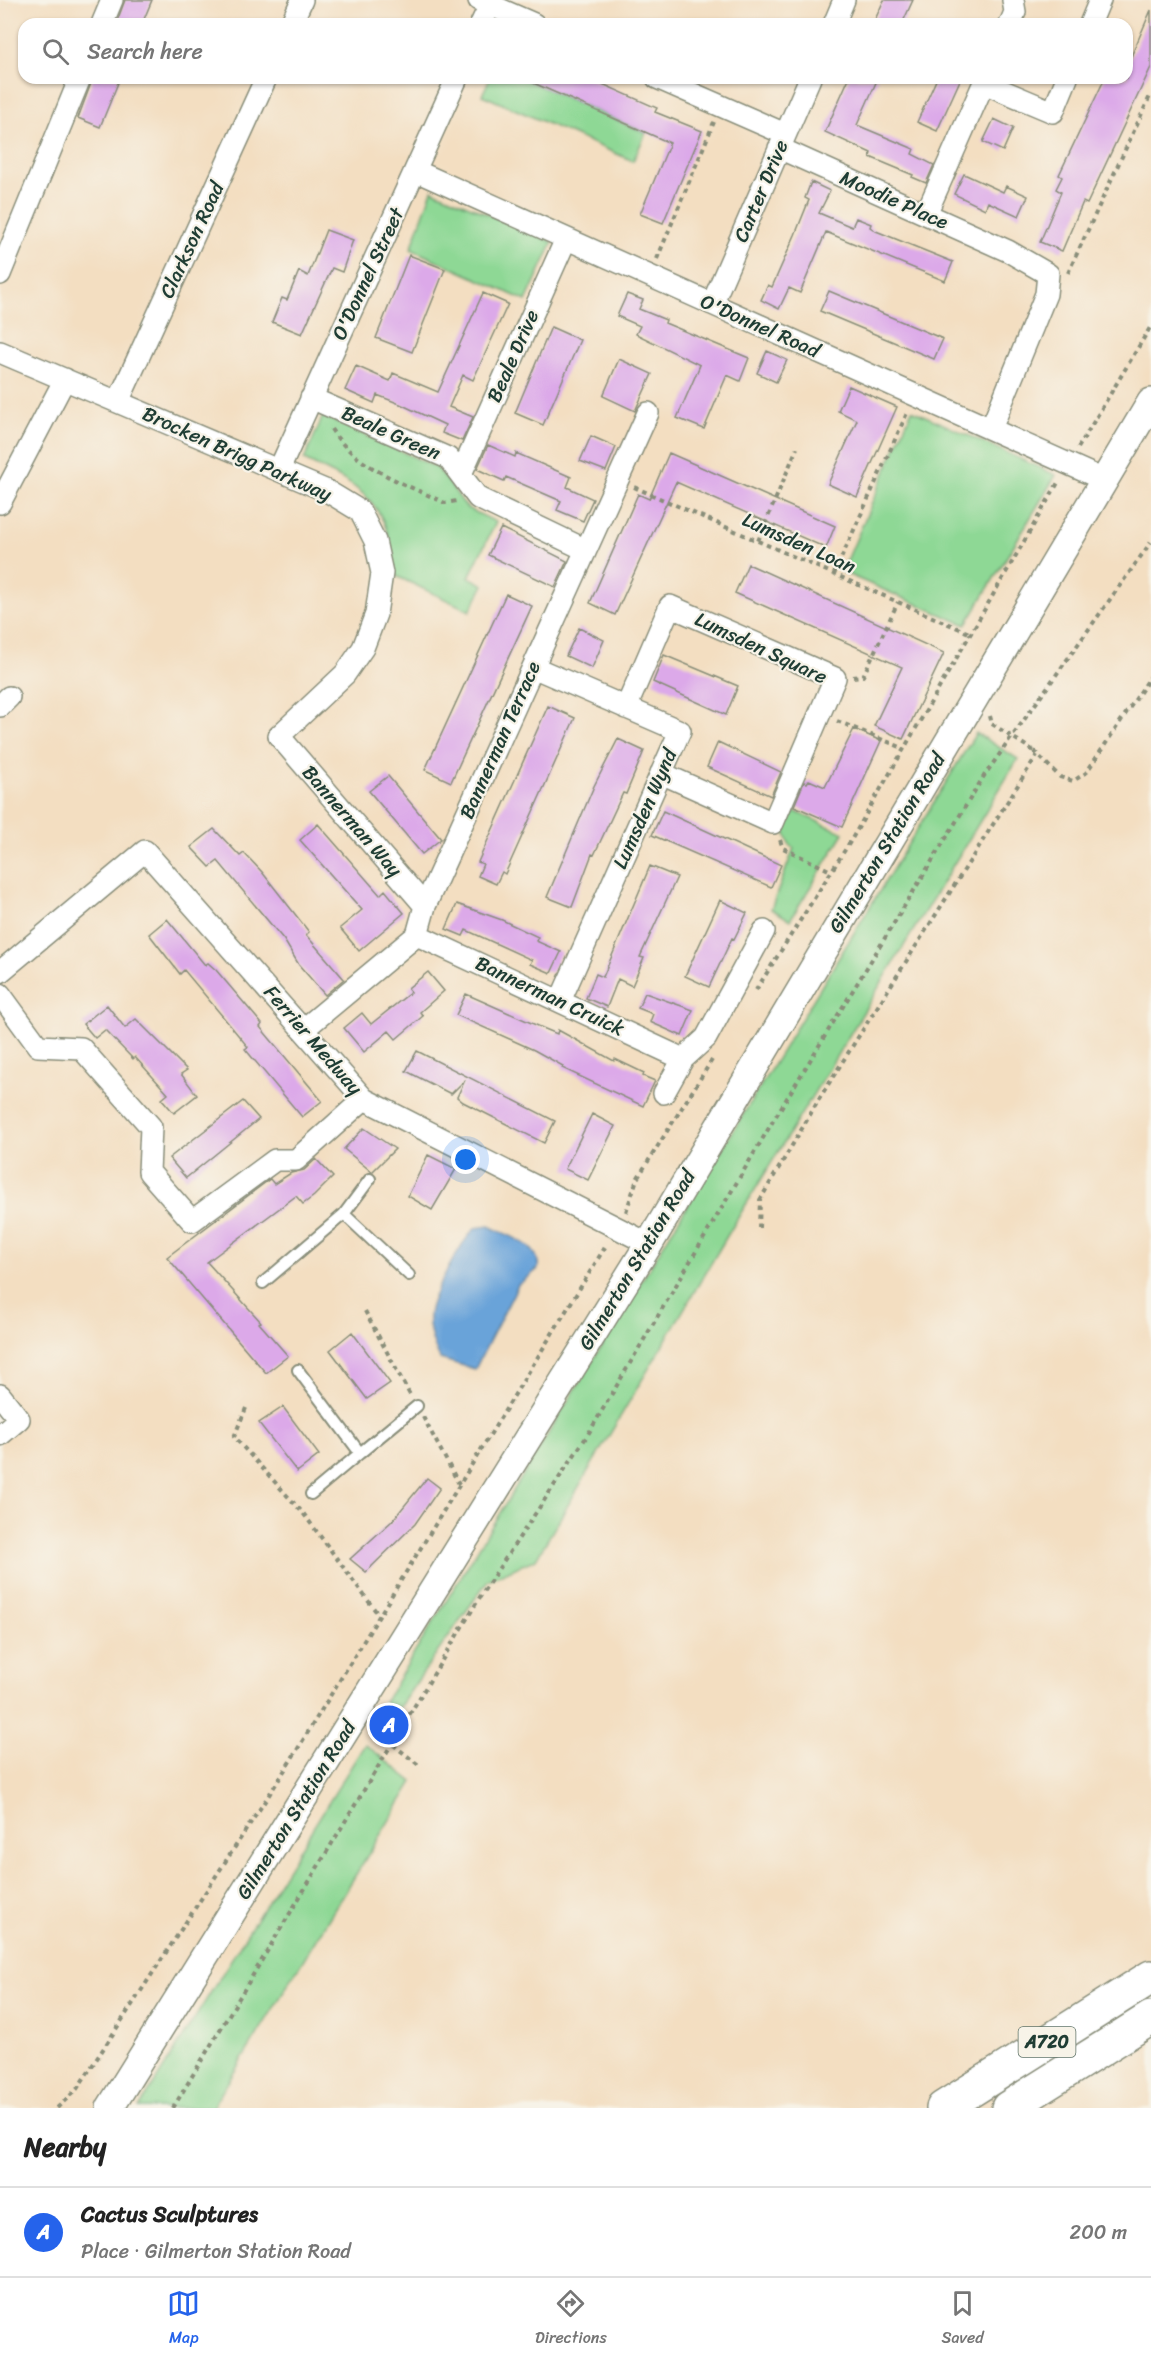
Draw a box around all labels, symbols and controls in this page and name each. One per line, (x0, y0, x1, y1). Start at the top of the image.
search box (18, 18, 1133, 84)
text: Search here (87, 32, 203, 71)
icon: search (39, 35, 72, 68)
street label: Carter Drive (724, 134, 798, 248)
street label: Moodie Place (834, 160, 954, 240)
street label: Clarkson Road (150, 175, 235, 304)
street label: O'Donnel Street (322, 201, 414, 346)
street label: O'Donnel Road (694, 284, 827, 369)
street label: Beale Drive (477, 304, 549, 408)
street label: Brocken Brigg Parkway (137, 396, 338, 512)
street label: Beale Green (336, 396, 446, 471)
street label: Lumsden Loan (736, 502, 862, 584)
street label: Lumsden Square (689, 602, 833, 694)
street label: Bannerman Terrace (449, 655, 551, 825)
street label: Lumsden Wynd (603, 742, 688, 875)
street label: Gilmerton Station Road (819, 745, 956, 940)
street label: Bannerman Way (293, 757, 412, 886)
street label: Bannerman Cruick (469, 946, 631, 1046)
street label: Ferrier Medway (255, 977, 372, 1104)
your location (451, 1145, 480, 1174)
street label: Gilmerton Station Road (569, 1162, 706, 1357)
pin: A (370, 1702, 408, 1748)
street label: Gilmerton Station Road (227, 1712, 366, 1907)
road number: A720 (1018, 2027, 1076, 2057)
text: Nearby (24, 2124, 106, 2170)
text: Cactus Sculptures (81, 2195, 258, 2234)
text: A (37, 2215, 50, 2250)
text: 200 m (1070, 2215, 1127, 2250)
text: Place · Gilmerton Station Road (81, 2234, 351, 2269)
tab: Map (167, 2287, 200, 2352)
tab: Directions (535, 2287, 607, 2352)
tab: Saved (941, 2287, 984, 2352)

